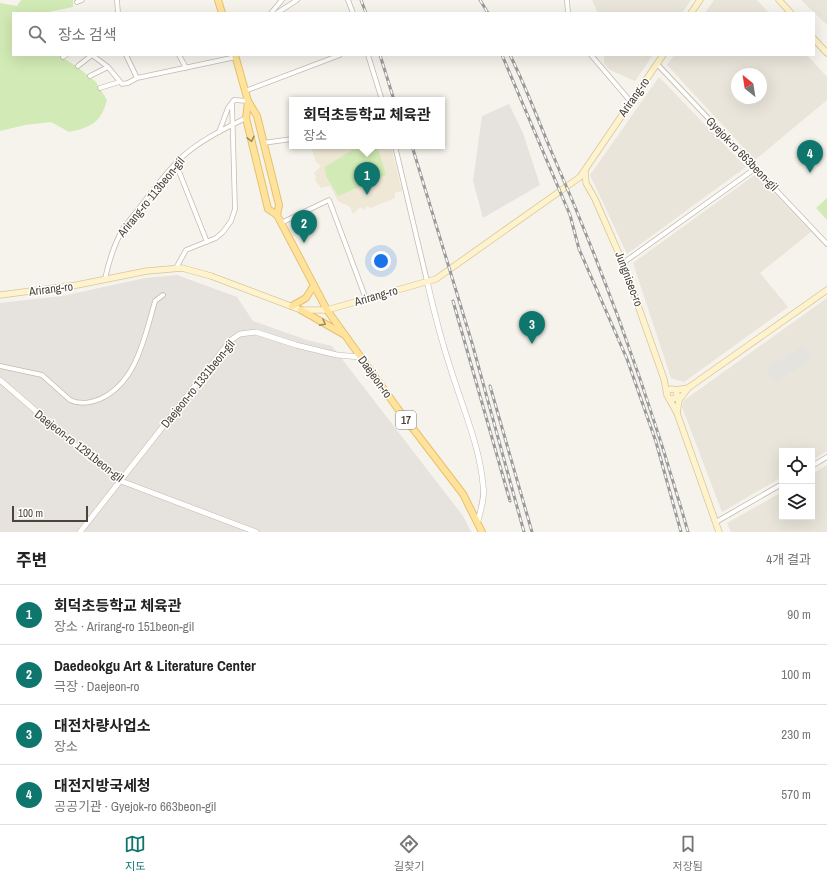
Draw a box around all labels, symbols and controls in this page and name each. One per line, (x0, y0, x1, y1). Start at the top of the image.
search box (12, 12, 815, 56)
icon: search (26, 23, 48, 45)
text: 장소 검색 (58, 24, 117, 45)
north arrow (731, 68, 767, 104)
street label: Arirang-ro (614, 74, 653, 121)
popup (289, 97, 445, 149)
text: 회덕초등학교 체육관 (303, 104, 431, 125)
street label: Gyejok-ro 663beon-gil (702, 113, 782, 195)
text: 장소 (303, 127, 327, 144)
one-way arrow (246, 136, 254, 142)
pin: 4 (797, 140, 823, 173)
street label: Arirang-ro 113beon-gil (113, 154, 188, 241)
pin: 1 (354, 162, 380, 195)
pin: 2 (291, 210, 317, 243)
street label: Jungniseo-ro (611, 249, 647, 309)
your location (371, 251, 391, 271)
street label: Arirang-ro (27, 278, 74, 300)
street label: Arirang-ro (352, 282, 399, 310)
pin: 3 (519, 311, 545, 344)
one-way arrow (319, 318, 326, 325)
street label: Daejeon-ro 1331beon-gil (158, 337, 238, 431)
street label: Daejeon-ro (354, 353, 396, 401)
street label: Daejeon-ro 1291beon-gil (31, 406, 127, 486)
road number: 17 (396, 411, 416, 429)
map controls (779, 448, 815, 520)
button: locate (779, 448, 815, 484)
button: layers (779, 484, 815, 520)
scale bar (12, 504, 88, 523)
text: 100 m (18, 506, 43, 520)
text: 주변 (16, 548, 47, 571)
text: 4개 결과 (766, 551, 811, 568)
text: 회덕초등학교 체육관 (54, 595, 182, 616)
text: 1 (26, 606, 32, 623)
text: 90 m (787, 606, 811, 623)
text: 장소 · Arirang-ro 151beon-gil (54, 618, 194, 635)
text: Daedeokgu Art & Literature Center (54, 655, 256, 676)
text: 2 (26, 666, 32, 683)
text: 100 m (781, 666, 811, 683)
text: 극장 · Daejeon-ro (54, 678, 140, 695)
text: 대전차량사업소 (54, 715, 151, 736)
text: 3 (26, 726, 32, 743)
text: 230 m (781, 726, 811, 743)
text: 장소 (54, 738, 78, 755)
text: 대전지방국세청 (54, 775, 151, 796)
text: 4 (26, 786, 32, 803)
text: 570 m (781, 786, 811, 803)
text: 공공기관 · Gyejok-ro 663beon-gil (54, 798, 216, 815)
tab: 지도 (124, 833, 146, 873)
tab: 길찾기 (394, 833, 424, 873)
tab: 저장됨 (673, 833, 703, 873)

